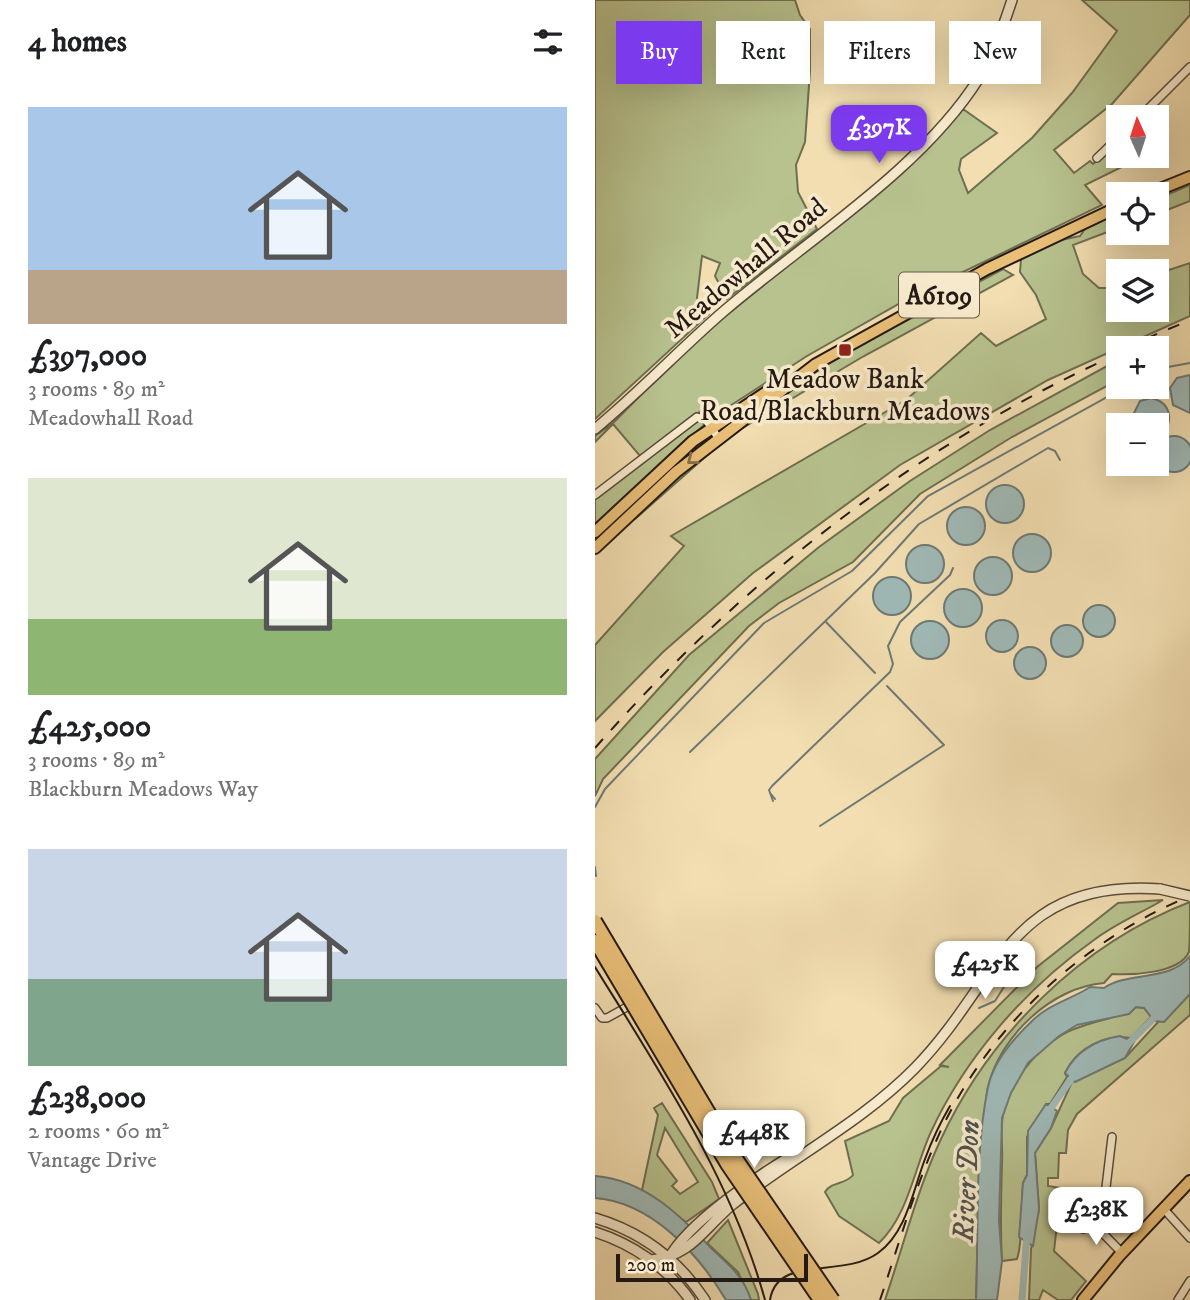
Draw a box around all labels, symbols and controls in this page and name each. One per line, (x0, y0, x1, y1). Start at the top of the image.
chip: Buy (616, 21, 702, 84)
chip: Rent (716, 21, 810, 84)
chip: Filters (824, 21, 935, 84)
chip: New (949, 21, 1041, 84)
icon: filters (529, 23, 567, 61)
text: 4 homes (28, 24, 127, 61)
north arrow (1106, 105, 1169, 168)
map controls (1106, 105, 1169, 476)
pin: £397K (830, 106, 928, 165)
text: £397K (847, 113, 911, 142)
icon: home (235, 152, 361, 278)
button: locate (1106, 182, 1169, 245)
street label: Meadowhall Road (658, 190, 834, 346)
button: layers (1106, 259, 1169, 322)
road number: A6109 (899, 272, 979, 318)
button: + (1106, 336, 1169, 399)
text: £397,000 (28, 338, 147, 375)
marker: Meadow Bank Road/Blackburn Meadows (837, 342, 853, 358)
place label: Meadow Bank Road/Blackburn Meadows (700, 362, 990, 429)
text: 3 rooms · 89 m² (28, 375, 165, 404)
text: Meadowhall Road (28, 404, 193, 433)
button: − (1106, 413, 1169, 476)
one-way arrow (687, 452, 700, 464)
icon: home (235, 523, 361, 649)
text: £425,000 (28, 709, 151, 746)
text: 3 rooms · 89 m² (28, 746, 165, 775)
text: Blackburn Meadows Way (28, 775, 258, 804)
icon: home (235, 894, 361, 1020)
pin: £425K (936, 942, 1034, 1001)
text: £425K (951, 949, 1019, 978)
text: £238,000 (28, 1080, 146, 1117)
pin: £448K (705, 1110, 803, 1170)
text: 2 rooms · 60 m² (28, 1117, 169, 1146)
text: £448K (719, 1118, 789, 1147)
water label: River Don (946, 1119, 989, 1244)
text: Vantage Drive (28, 1146, 157, 1175)
pin: £238K (1047, 1188, 1145, 1247)
text: £238K (1064, 1195, 1128, 1224)
scale bar (616, 1251, 809, 1283)
text: 200 m (627, 1254, 675, 1277)

